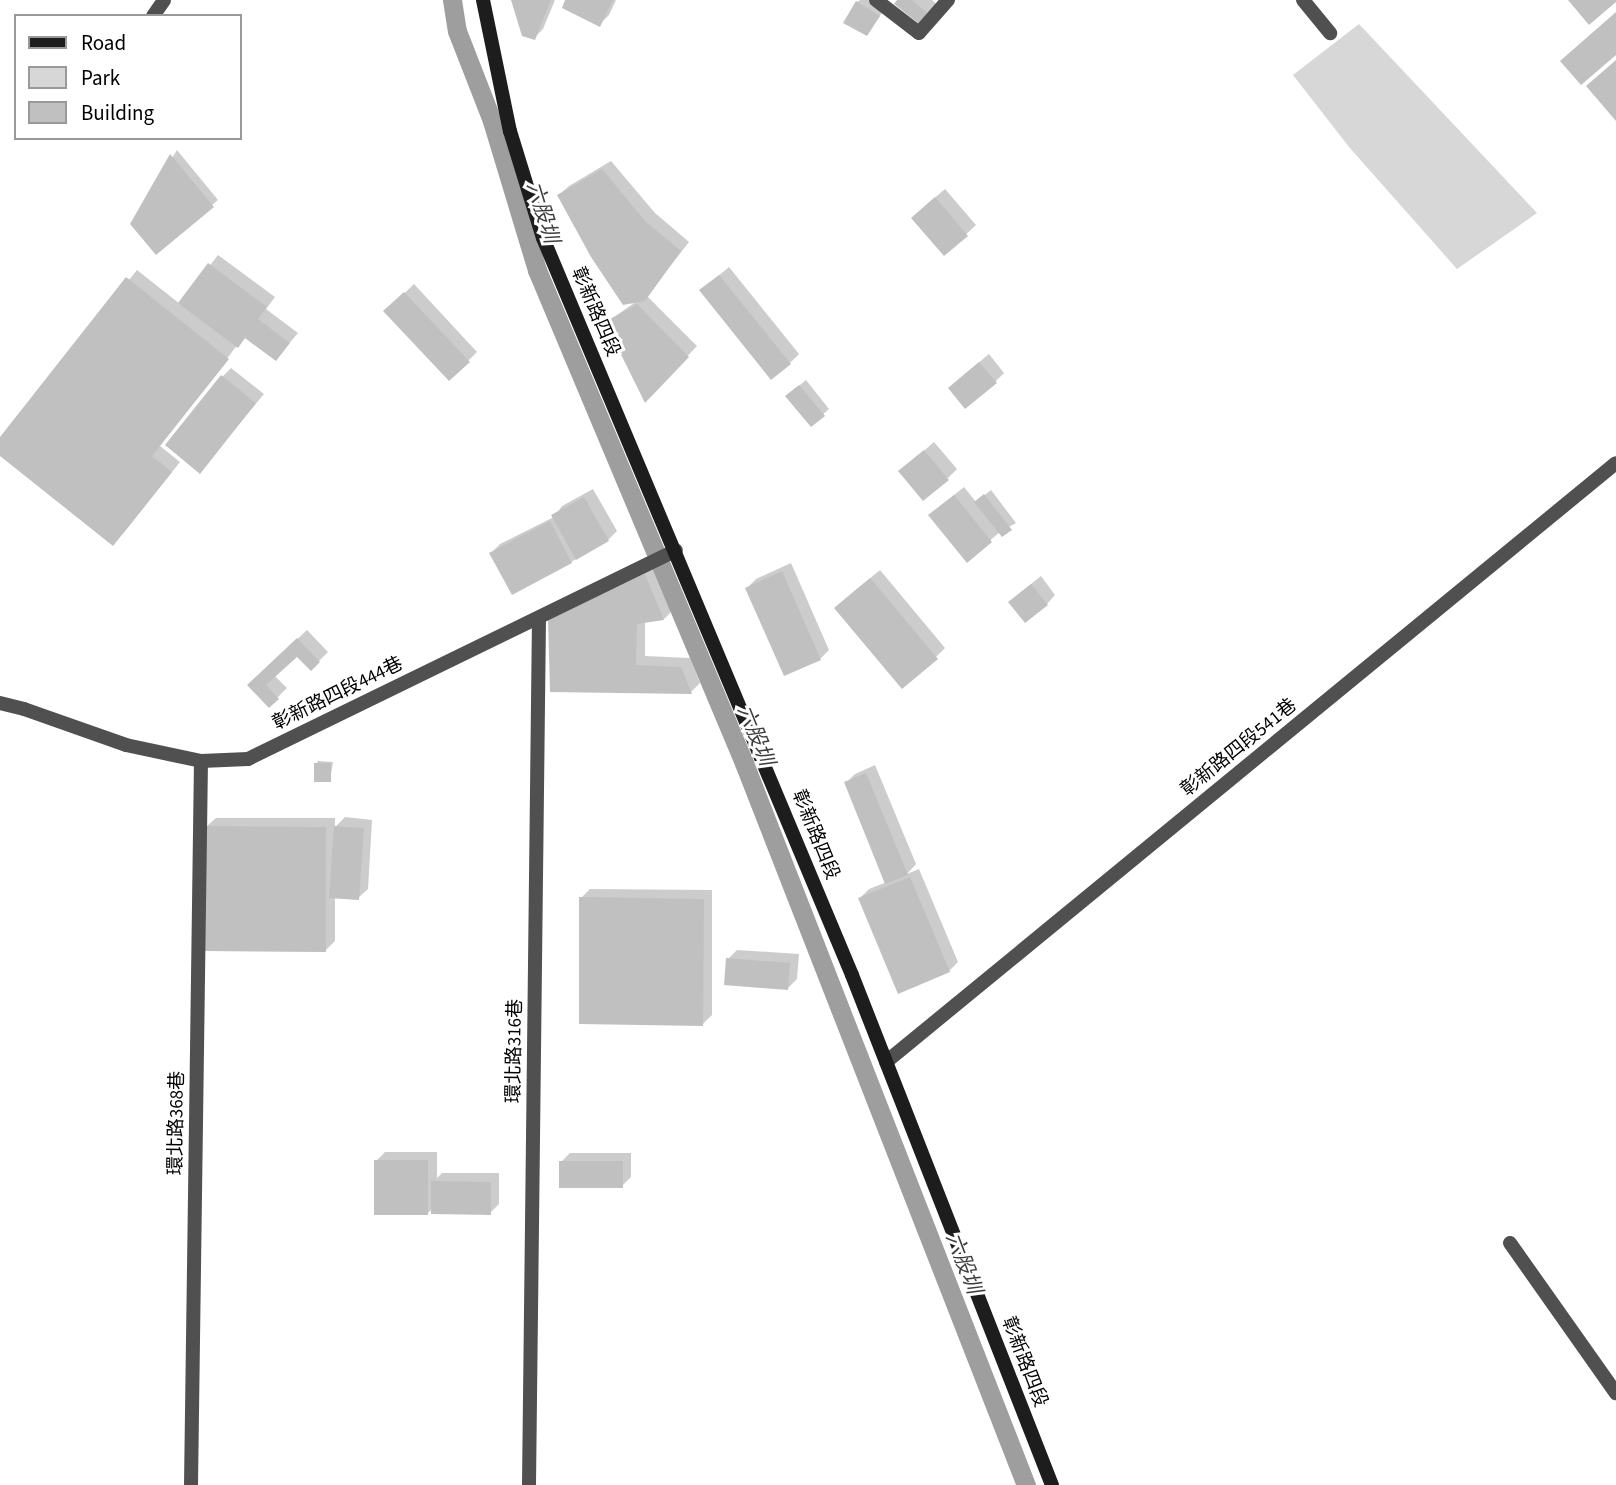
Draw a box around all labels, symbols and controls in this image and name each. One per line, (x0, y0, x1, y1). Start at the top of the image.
legend (14, 14, 242, 140)
text: Road (81, 28, 126, 58)
text: Park (81, 63, 120, 93)
text: Building (81, 98, 154, 128)
water label: 六股圳 (522, 178, 564, 246)
street label: 彰新路四段 (566, 264, 624, 360)
street label: 彰新路四段444巷 (269, 653, 407, 735)
street label: 彰新路四段541巷 (1177, 694, 1301, 802)
water label: 六股圳 (733, 701, 779, 769)
street label: 彰新路四段 (787, 787, 843, 883)
street label: 環北路316巷 (503, 999, 527, 1103)
street label: 環北路368巷 (165, 1071, 189, 1175)
water label: 六股圳 (941, 1229, 987, 1297)
street label: 彰新路四段 (996, 1314, 1052, 1410)

